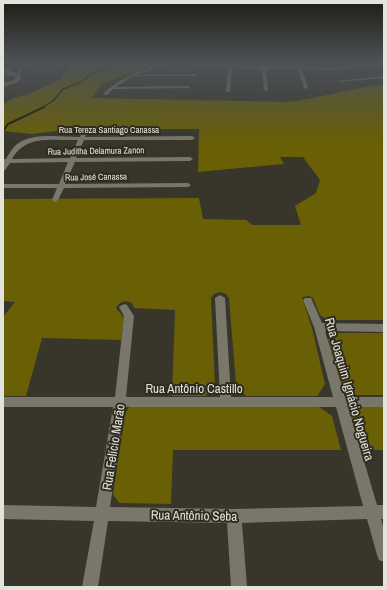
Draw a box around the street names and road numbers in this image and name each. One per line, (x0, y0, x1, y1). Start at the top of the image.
street label: Rua Tereza Santiago Canassa (59, 124, 159, 136)
street label: Rua Juditha Delamura Zanon (47, 144, 145, 158)
street label: Rua José Canassa (65, 170, 127, 184)
street label: Rua Joaquim Ignácio Nogueira (321, 316, 378, 463)
street label: Rua Antônio Castillo (145, 380, 243, 397)
street label: Rua Felício Marão (98, 403, 129, 491)
street label: Rua Antônio Seba (151, 506, 237, 525)

